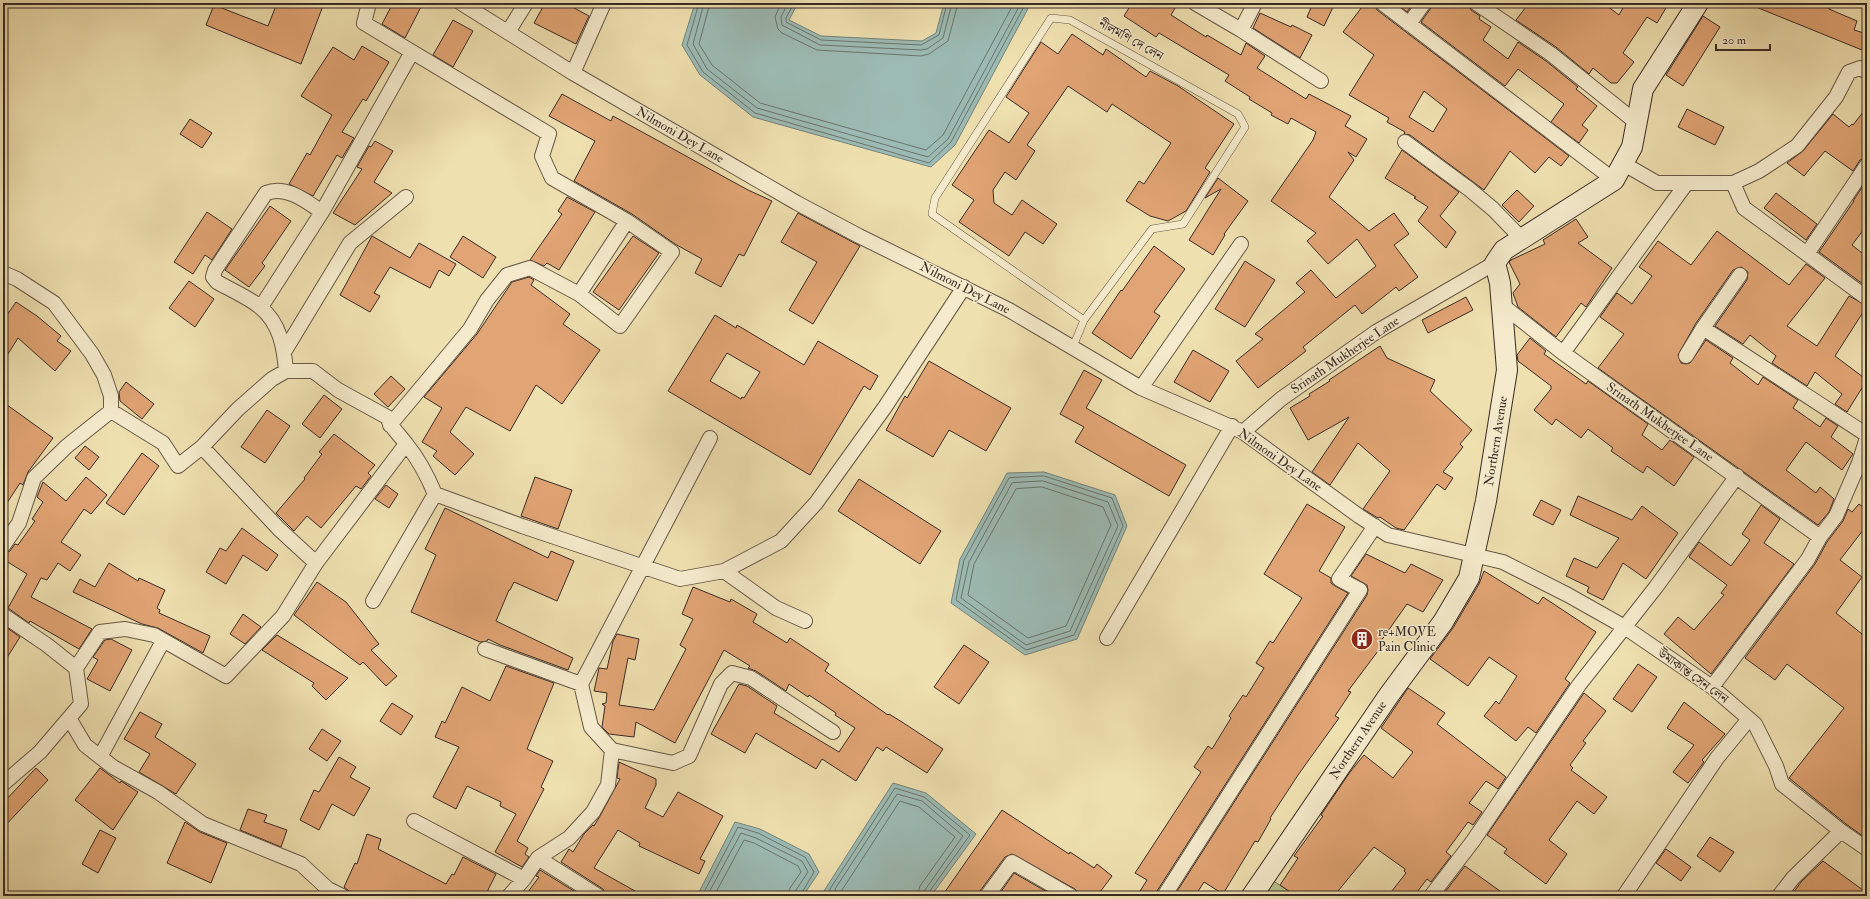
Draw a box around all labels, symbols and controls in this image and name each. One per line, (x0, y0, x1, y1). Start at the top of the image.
street label: নীলমণি দে লেন (1095, 15, 1167, 65)
scale bar (1716, 26, 1770, 52)
text: 20 m (1722, 33, 1747, 48)
street label: Nilmoni Dey Lane (633, 103, 727, 168)
street label: Nilmoni Dey Lane (917, 258, 1013, 319)
street label: Srinath Mukherjee Lane (1288, 312, 1403, 397)
street label: Srinath Mukherjee Lane (1603, 379, 1717, 465)
street label: Northern Avenue (1481, 394, 1511, 487)
street label: Nilmoni Dey Lane (1234, 425, 1326, 496)
place label: re+MOVE Pain Clinic (1378, 624, 1436, 655)
building icon: re+MOVE Pain Clinic (1349, 626, 1375, 652)
street label: উমাকান্ত সেন লেন (1654, 644, 1733, 708)
street label: Northern Avenue (1326, 697, 1390, 782)

